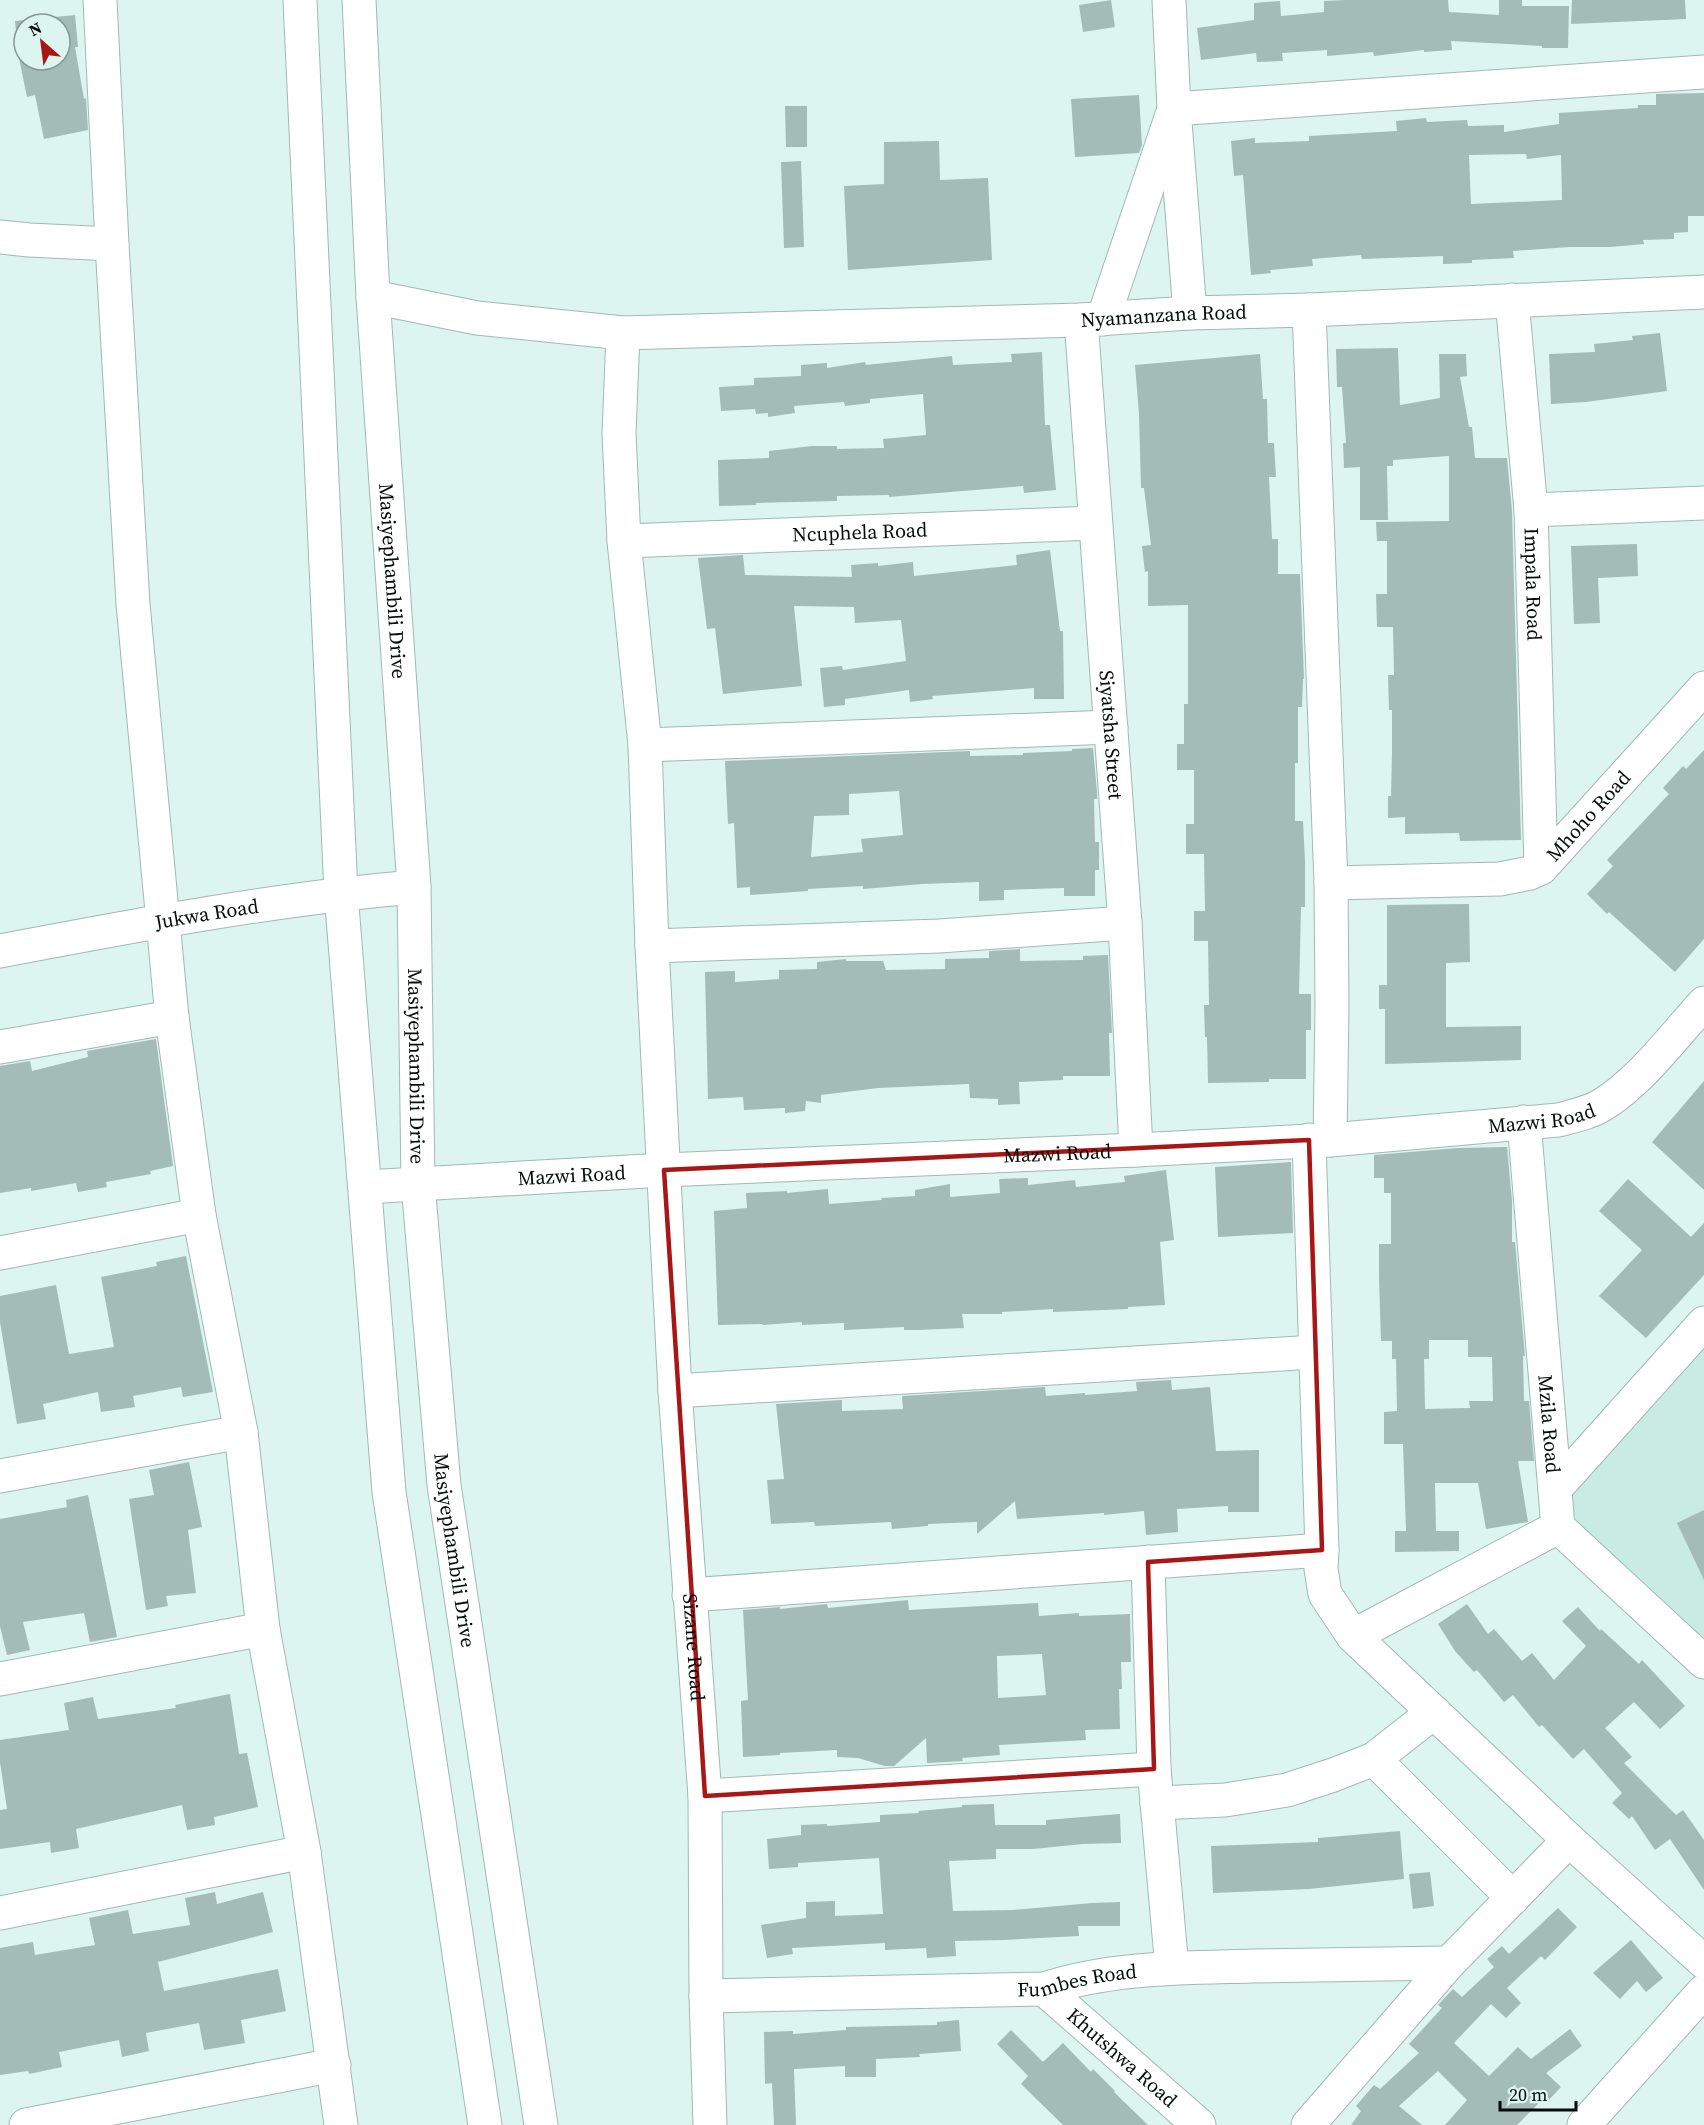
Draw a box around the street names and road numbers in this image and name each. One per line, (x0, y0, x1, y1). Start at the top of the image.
street label: Nyamanzana Road (1080, 298, 1248, 334)
street label: Masiyephambili Drive (372, 482, 413, 680)
street label: Ncuphela Road (792, 515, 929, 549)
street label: Impala Road (1517, 527, 1549, 642)
street label: Siyatsha Street (1093, 669, 1130, 801)
street label: Mhoho Road (1540, 764, 1637, 868)
street label: Jukwa Road (152, 892, 261, 936)
street label: Masiyephambili Drive (401, 968, 432, 1164)
street label: Mazwi Road (1487, 1096, 1600, 1140)
street label: Mazwi Road (1003, 1137, 1112, 1170)
street label: Mazwi Road (517, 1158, 627, 1192)
street label: Mzila Road (1531, 1373, 1567, 1475)
street label: Masiyephambili Drive (427, 1452, 482, 1649)
street label: Sizane Road (676, 1593, 712, 1703)
street label: Fumbes Road (1017, 1957, 1139, 2004)
street label: Khutshwa Road (1061, 2001, 1184, 2114)

